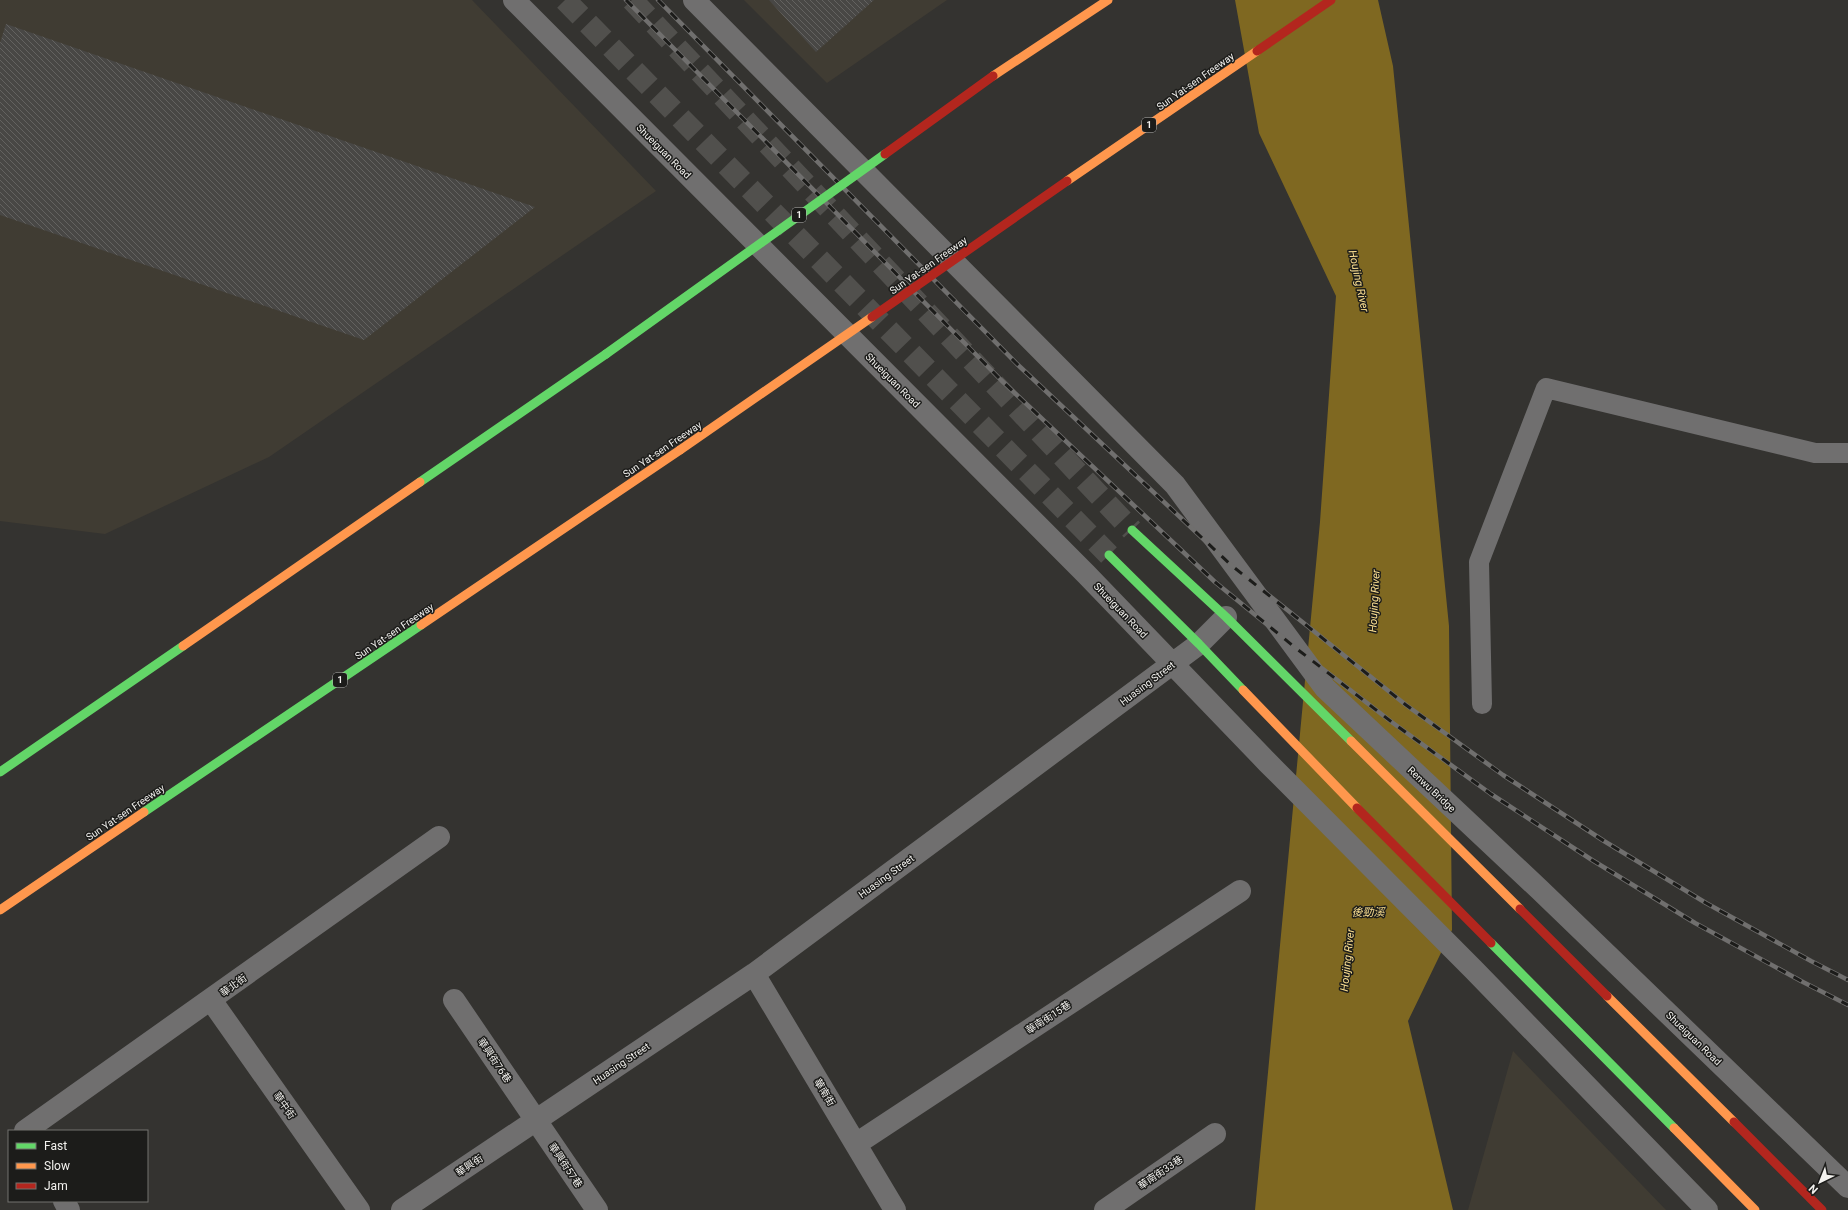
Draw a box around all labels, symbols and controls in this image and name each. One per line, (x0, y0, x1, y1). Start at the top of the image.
street label: Sun Yat-sen Freeway (1154, 50, 1236, 112)
road number: 1 (1142, 118, 1156, 132)
street label: Shueiguan Road (634, 122, 693, 181)
road number: 1 (792, 208, 806, 222)
street label: Sun Yat-sen Freeway (887, 234, 969, 296)
water label: Houjing River (1346, 249, 1371, 314)
street label: Shueiguan Road (863, 351, 922, 410)
street label: Sun Yat-sen Freeway (621, 419, 704, 480)
water label: Houjing River (1366, 569, 1383, 633)
street label: Shueiguan Road (1092, 581, 1150, 640)
street label: Sun Yat-sen Freeway (353, 601, 436, 662)
street label: Huasing Street (1118, 659, 1177, 708)
road number: 1 (333, 673, 347, 687)
street label: Renwu Bridge (1406, 765, 1458, 814)
street label: Sun Yat-sen Freeway (84, 782, 167, 843)
street label: Huasing Street (856, 853, 916, 900)
water label: 後勁溪 (1352, 906, 1386, 919)
water label: Houjing River (1338, 928, 1357, 992)
street label: 華北街 (218, 972, 249, 999)
street label: 華南街15巷 (1024, 999, 1073, 1036)
street label: Shueiguan Road (1664, 1009, 1723, 1067)
street label: 華興街76巷 (476, 1036, 513, 1085)
street label: Huasing Street (591, 1040, 652, 1086)
street label: 華南街 (812, 1077, 837, 1108)
street label: 華中街 (271, 1090, 298, 1121)
legend (8, 1130, 148, 1202)
text: Fast (44, 1139, 67, 1153)
street label: 華興街57巷 (547, 1141, 584, 1190)
street label: 華興街 (454, 1152, 485, 1178)
street label: 華南街33巷 (1136, 1154, 1185, 1191)
text: Slow (44, 1159, 70, 1173)
north arrow (1800, 1162, 1840, 1202)
text: Jam (44, 1179, 68, 1193)
text: N (1806, 1181, 1821, 1196)

